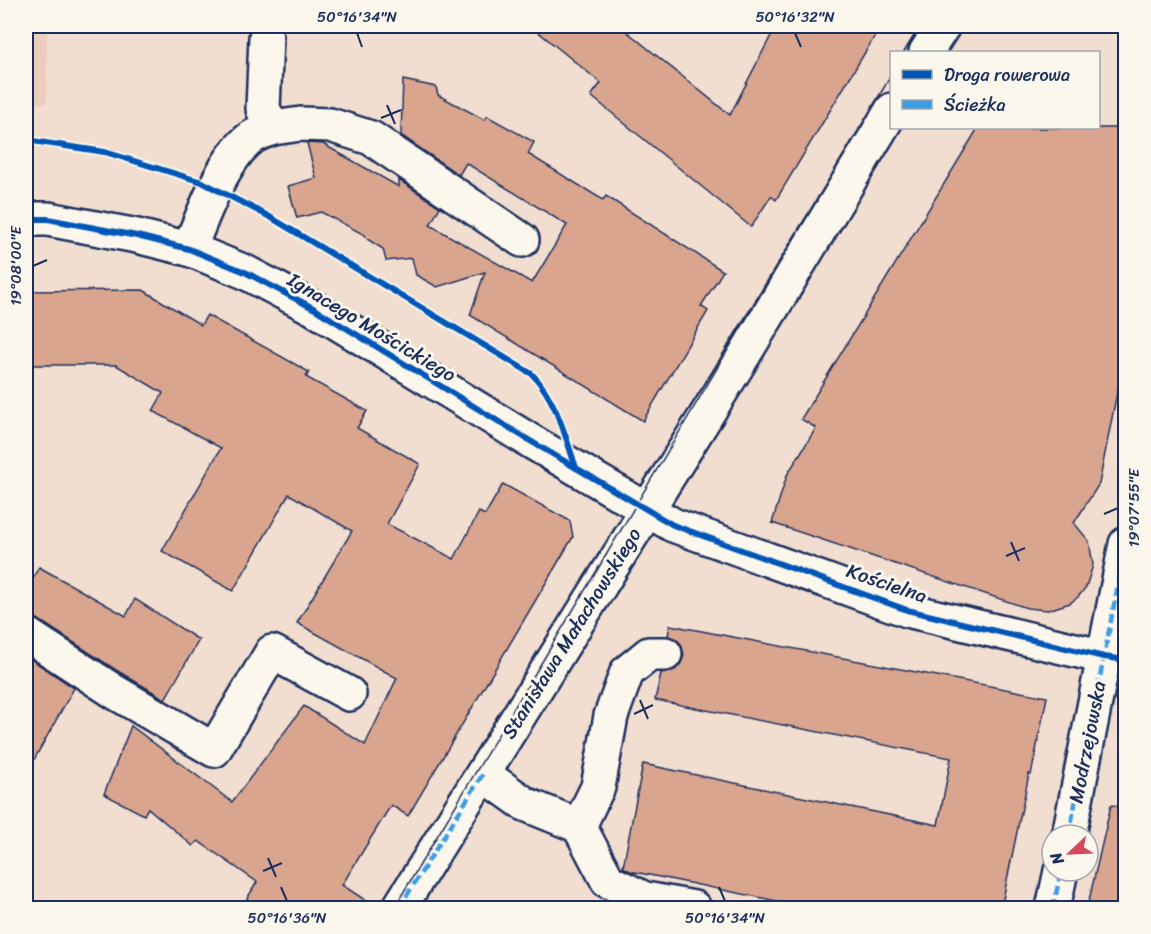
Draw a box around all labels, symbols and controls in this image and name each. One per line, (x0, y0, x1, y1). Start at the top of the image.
text: 50°16'34"N (317, 4, 398, 30)
text: 50°16'32"N (755, 4, 835, 30)
legend (890, 51, 1100, 129)
text: Droga rowerowa (944, 59, 1070, 91)
text: Ścieżka (944, 89, 1006, 121)
text: 19°08'00"E (3, 224, 29, 306)
street label: Ignacego Mościckiego (280, 262, 463, 392)
text: 19°07'55"E (1121, 467, 1147, 547)
street label: Stanisława Małachowskiego (492, 520, 651, 746)
street label: Kościelna (842, 553, 932, 614)
street label: Modrzejowska (1058, 678, 1117, 806)
north arrow (1040, 823, 1100, 883)
text: N (1041, 847, 1073, 870)
text: 50°16'36"N (248, 905, 327, 931)
text: 50°16'34"N (685, 905, 766, 931)

